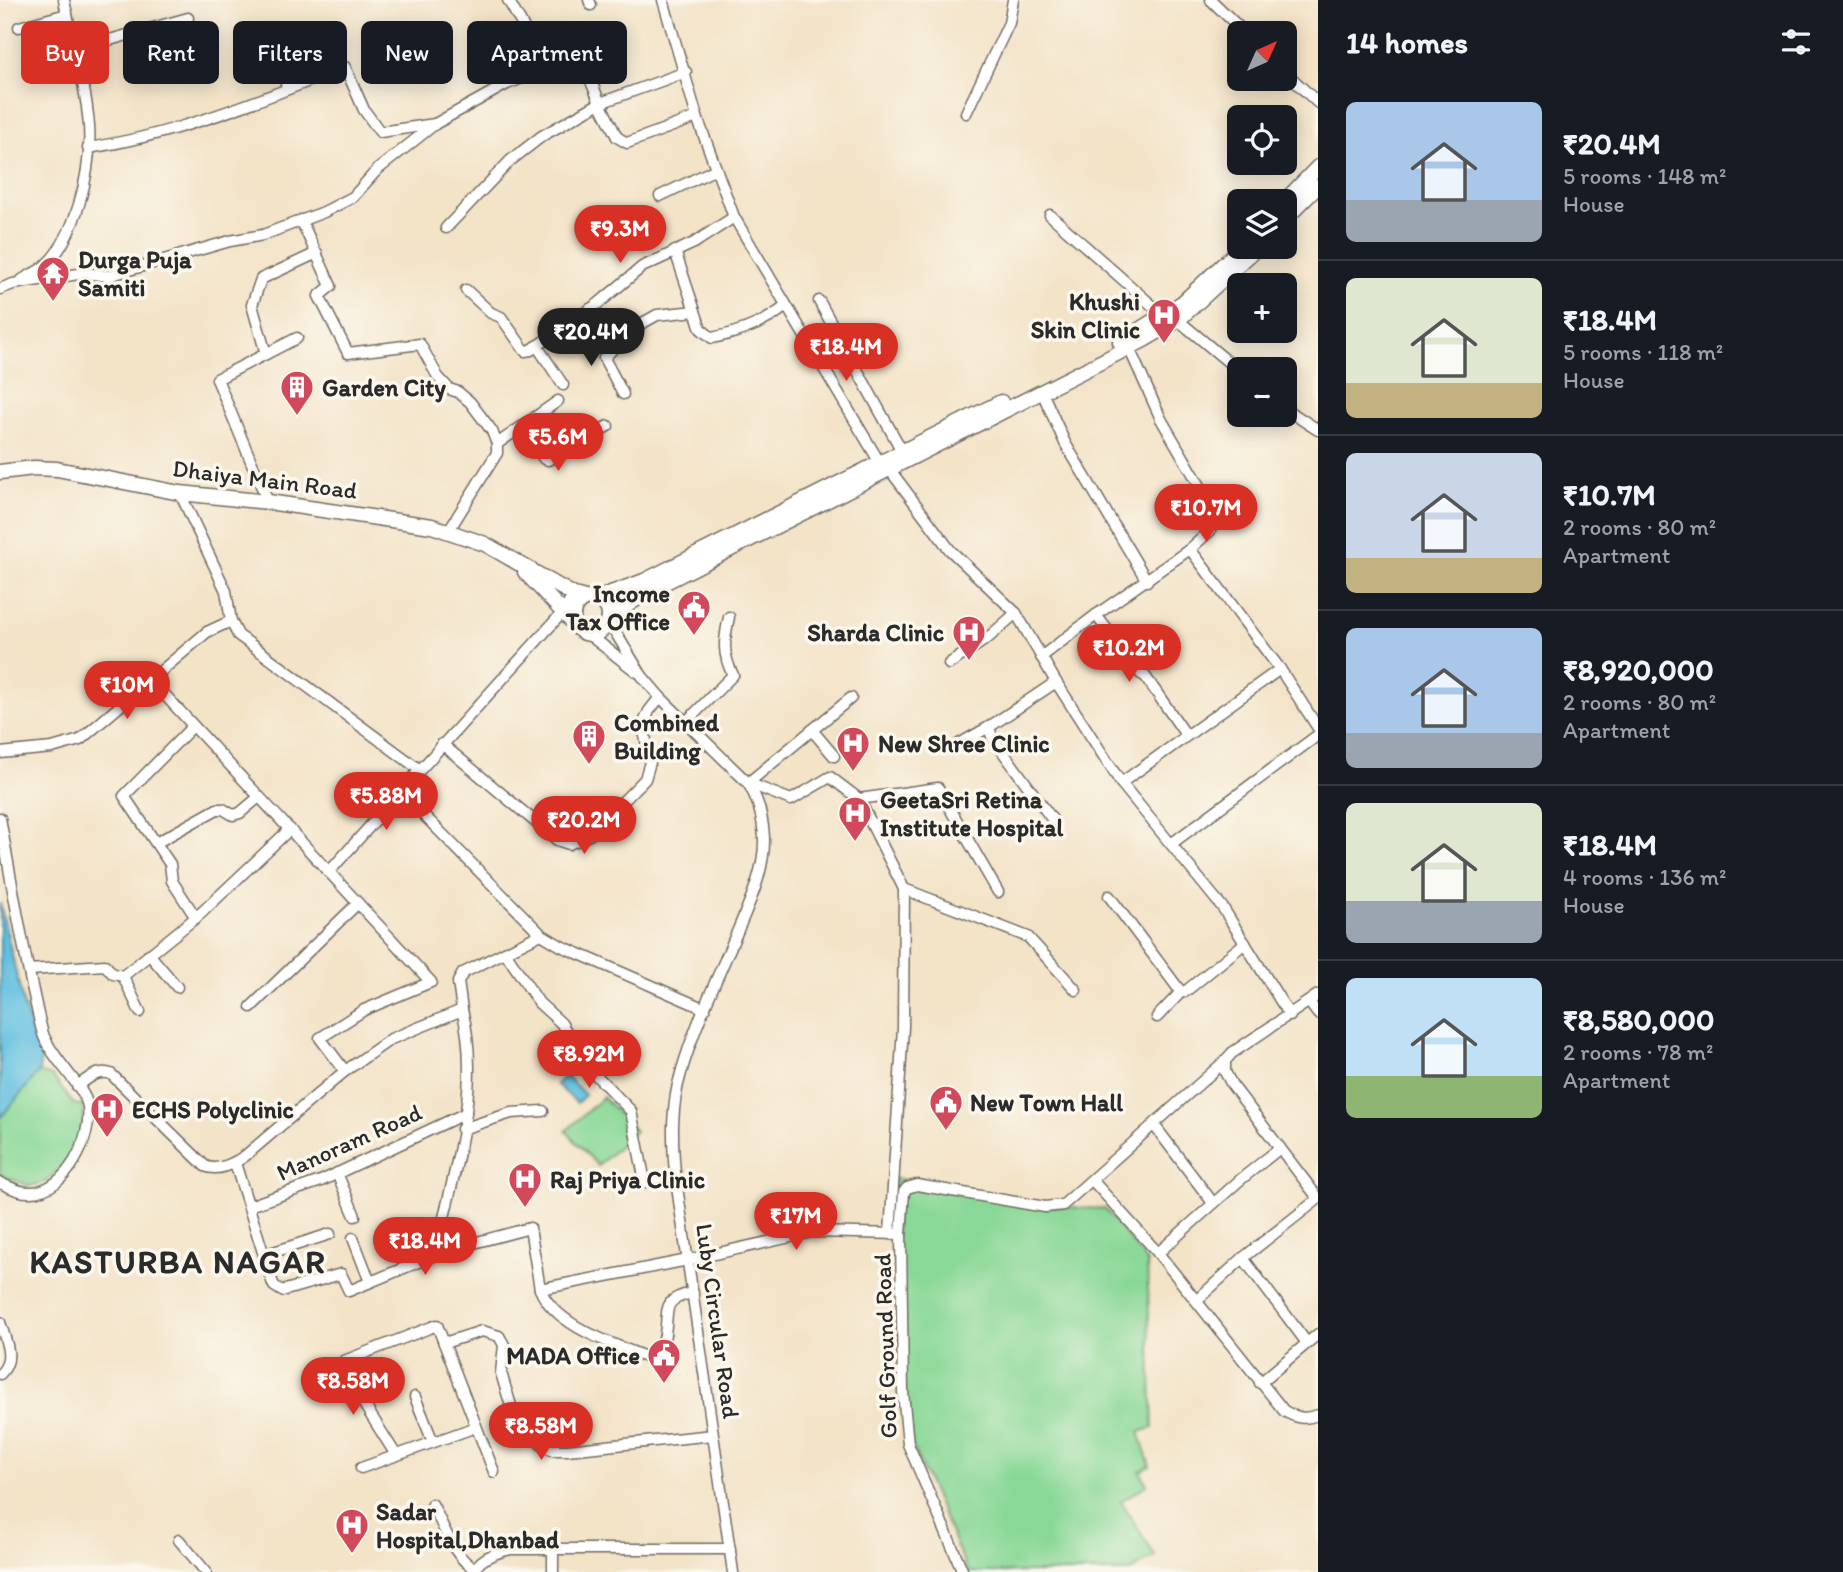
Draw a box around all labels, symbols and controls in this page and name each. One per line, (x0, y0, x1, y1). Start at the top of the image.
chip: Buy (21, 21, 109, 84)
chip: Rent (123, 21, 219, 84)
chip: Filters (233, 21, 347, 84)
chip: New (361, 21, 453, 84)
chip: Apartment (467, 21, 627, 84)
north arrow (1227, 21, 1297, 91)
map controls (1227, 21, 1297, 427)
icon: filters (1777, 23, 1815, 61)
text: 14 homes (1346, 24, 1468, 61)
button: locate (1227, 105, 1297, 175)
text: ₹20.4M (1563, 125, 1661, 162)
icon: home (1402, 130, 1486, 214)
text: 5 rooms · 148 m² (1563, 162, 1726, 190)
button: layers (1227, 189, 1297, 259)
text: House (1563, 190, 1625, 218)
pin: ₹9.3M (571, 205, 669, 265)
text: ₹9.3M (590, 214, 650, 242)
place label: Durga Puja Samiti (78, 245, 192, 302)
temple icon: Durga Puja Samiti (34, 254, 72, 303)
button: + (1227, 273, 1297, 343)
place label: Khushi Skin Clinic (1031, 287, 1140, 344)
hospital icon: Khushi Skin Clinic (1145, 296, 1183, 345)
text: ₹18.4M (1563, 301, 1657, 338)
icon: home (1402, 306, 1486, 390)
pin: ₹20.4M (534, 308, 648, 368)
text: ₹20.4M (553, 317, 629, 345)
pin: ₹18.4M (789, 324, 903, 383)
text: ₹18.4M (810, 332, 882, 360)
text: 5 rooms · 118 m² (1563, 338, 1723, 366)
button: − (1227, 357, 1297, 427)
text: House (1563, 366, 1625, 394)
building icon: Garden City (278, 368, 316, 417)
place label: Garden City (322, 373, 446, 403)
pin: ₹5.6M (509, 414, 607, 473)
text: ₹5.6M (528, 422, 588, 450)
street label: Dhaiya Main Road (171, 453, 359, 505)
text: ₹10.7M (1563, 476, 1656, 513)
icon: home (1402, 481, 1486, 565)
pin: ₹10.7M (1149, 484, 1263, 544)
text: ₹10.7M (1170, 493, 1242, 521)
text: 2 rooms · 80 m² (1563, 513, 1716, 541)
text: Apartment (1563, 541, 1670, 569)
place label: Income Tax Office (565, 579, 670, 636)
public building icon: Income Tax Office (675, 588, 713, 637)
hospital icon: Sharda Clinic (950, 613, 988, 662)
place label: Sharda Clinic (807, 618, 944, 647)
pin: ₹10.2M (1072, 624, 1186, 684)
text: ₹10.2M (1093, 633, 1165, 661)
text: ₹8,920,000 (1563, 651, 1714, 688)
icon: home (1402, 656, 1486, 740)
pin: ₹10M (86, 662, 168, 721)
text: ₹10M (100, 670, 154, 698)
text: 2 rooms · 80 m² (1563, 688, 1716, 716)
place label: Combined Building (614, 708, 720, 766)
text: Apartment (1563, 716, 1670, 744)
building icon: Combined Building (570, 717, 608, 766)
hospital icon: New Shree Clinic (834, 724, 872, 773)
place label: New Shree Clinic (878, 729, 1050, 758)
pin: ₹5.88M (329, 772, 443, 832)
text: ₹5.88M (350, 781, 422, 809)
place label: GeetaSri Retina Institute Hospital (880, 785, 1063, 843)
hospital icon: GeetaSri Retina Institute Hospital (836, 794, 874, 843)
pin: ₹20.2M (527, 796, 641, 856)
text: ₹20.2M (547, 805, 621, 833)
text: ₹18.4M (1563, 826, 1657, 863)
icon: home (1402, 831, 1486, 915)
text: 4 rooms · 136 m² (1563, 863, 1726, 891)
text: House (1563, 891, 1625, 919)
text: ₹8,580,000 (1563, 1001, 1714, 1038)
icon: home (1402, 1006, 1486, 1090)
pin: ₹8.92M (532, 1030, 646, 1090)
text: 2 rooms · 78 m² (1563, 1038, 1713, 1066)
text: ₹8.92M (553, 1039, 625, 1067)
text: Apartment (1563, 1066, 1670, 1094)
public building icon: New Town Hall (927, 1083, 965, 1132)
place label: New Town Hall (970, 1088, 1123, 1117)
hospital icon: ECHS Polyclinic (88, 1090, 126, 1139)
place label: ECHS Polyclinic (132, 1095, 294, 1125)
street label: Manoram Road (272, 1097, 426, 1187)
hospital icon: Raj Priya Clinic (506, 1160, 544, 1209)
place label: Raj Priya Clinic (550, 1165, 705, 1195)
pin: ₹17M (755, 1192, 837, 1252)
text: ₹17M (770, 1201, 822, 1229)
pin: ₹18.4M (368, 1218, 482, 1277)
street label: Luby Circular Road (690, 1222, 746, 1420)
text: ₹18.4M (389, 1226, 461, 1254)
district label: KASTURBA NAGAR (29, 1243, 327, 1281)
street label: Golf Ground Road (867, 1253, 903, 1439)
public building icon: MADA Office (645, 1336, 683, 1385)
place label: MADA Office (506, 1341, 640, 1370)
pin: ₹8.58M (296, 1358, 410, 1417)
text: ₹8.58M (317, 1366, 389, 1394)
pin: ₹8.58M (484, 1402, 598, 1462)
text: ₹8.58M (505, 1411, 577, 1439)
place label: Sadar Hospital,Dhanbad (376, 1497, 559, 1555)
hospital icon: Sadar Hospital,Dhanbad (333, 1506, 371, 1555)

